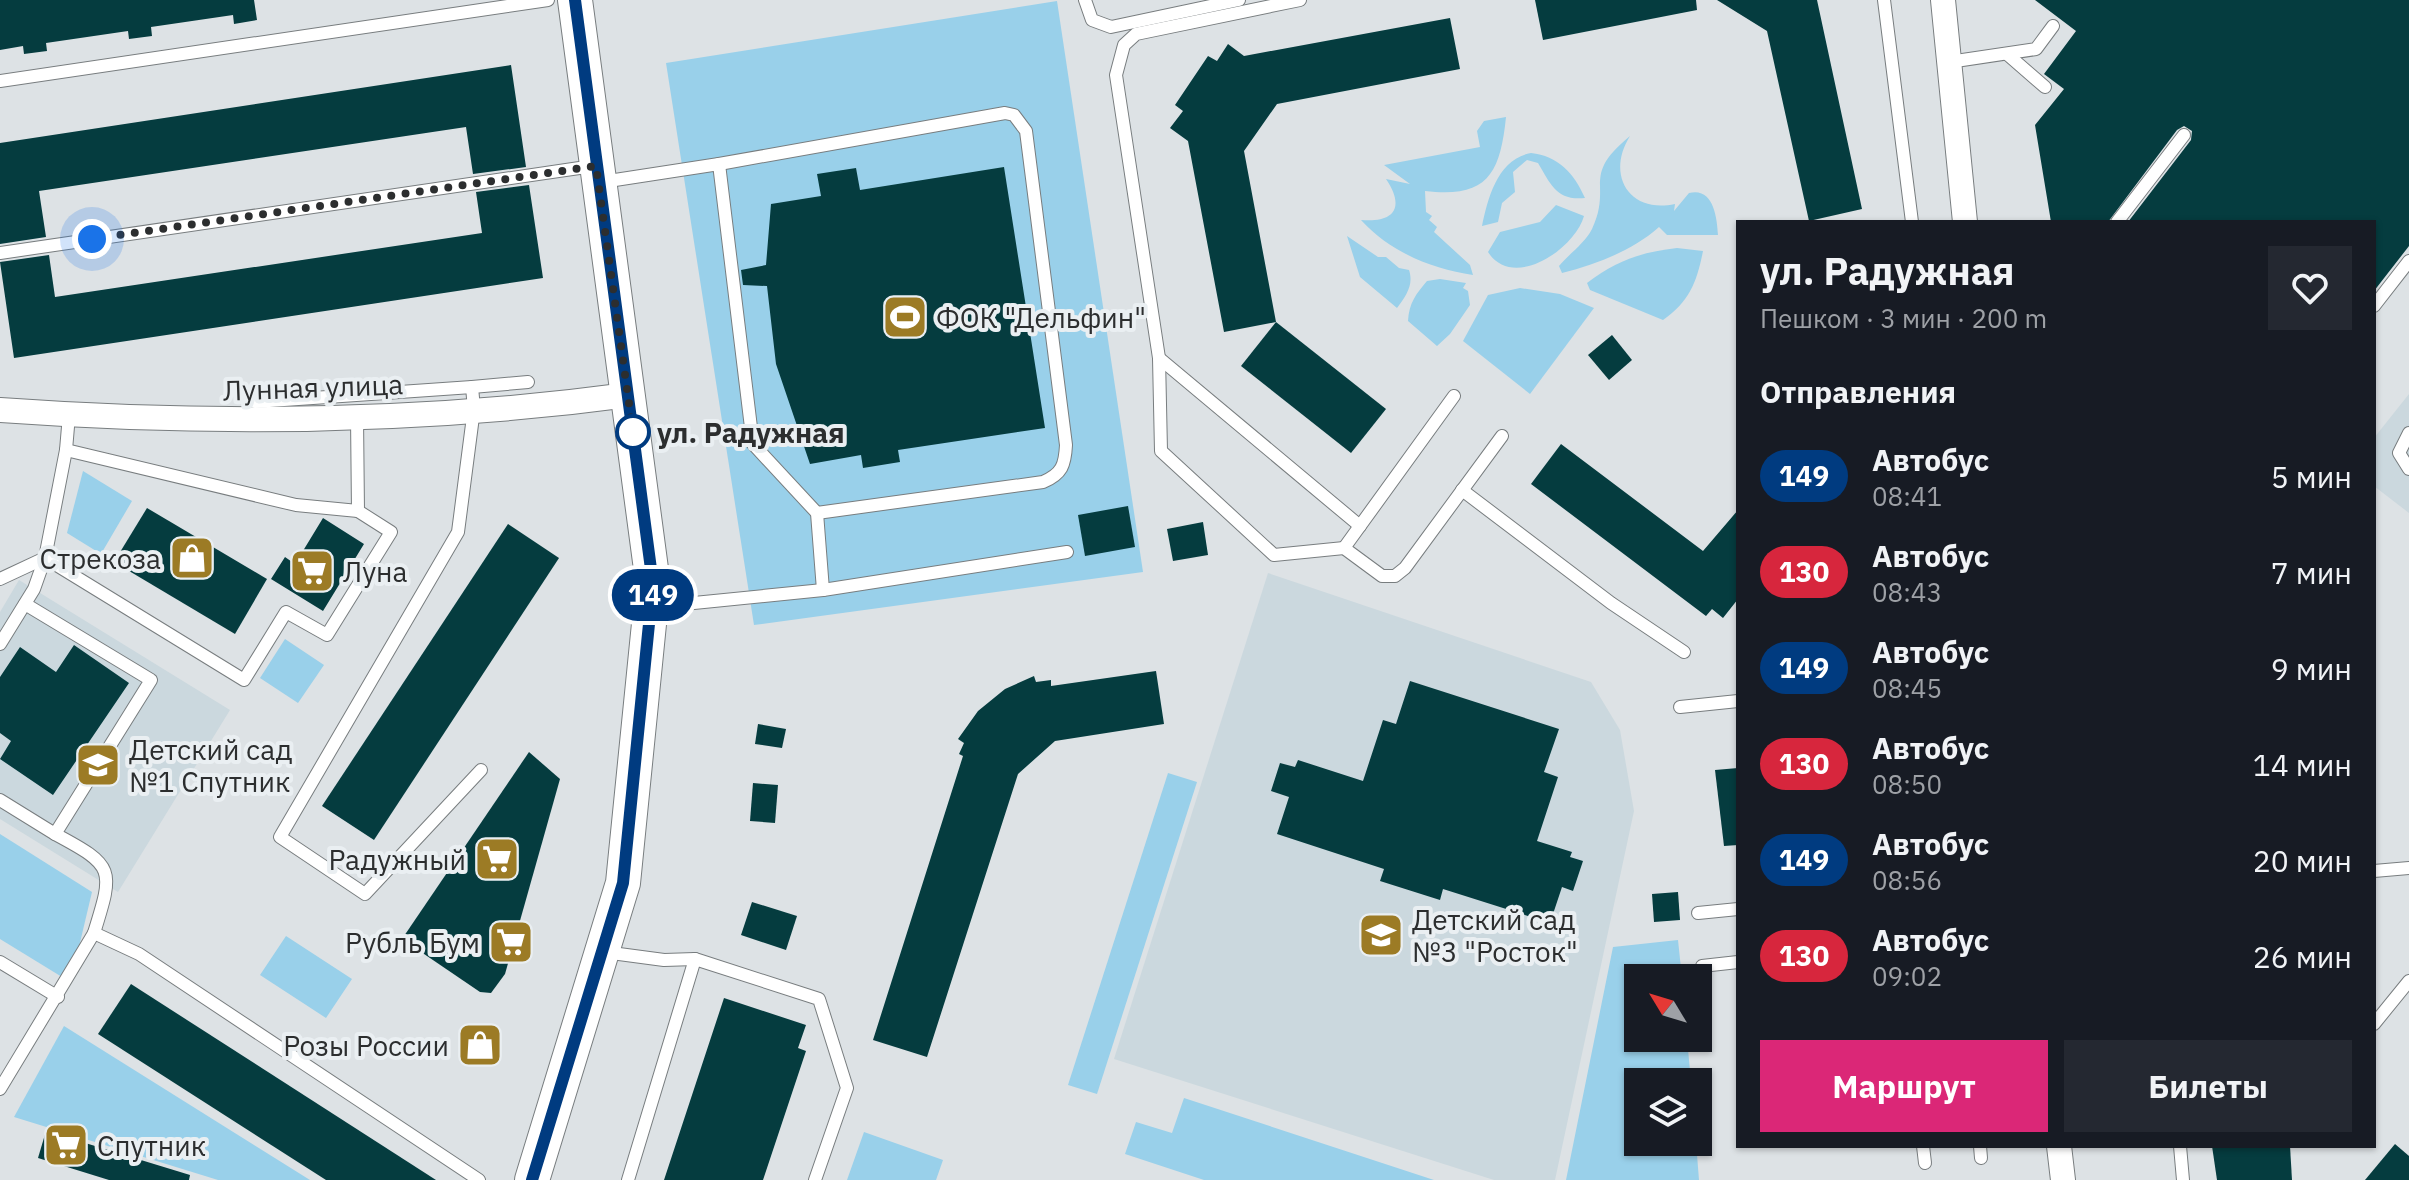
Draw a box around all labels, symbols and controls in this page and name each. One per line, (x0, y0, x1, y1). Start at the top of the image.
your location (72, 219, 112, 259)
text: ул. Радужная (1760, 246, 2015, 295)
button: heart (2268, 246, 2352, 330)
sports icon: ФОК "Дельфин" (881, 293, 929, 341)
place label: ФОК "Дельфин" (936, 299, 1146, 336)
text: Пешком · 3 мин · 200 m (1760, 301, 2047, 335)
street label: Лунная улица (222, 365, 404, 409)
text: Отправления (1760, 372, 1956, 411)
place label: ул. Радужная (657, 414, 845, 451)
marker: ул. Радужная (616, 415, 650, 449)
text: Автобус (1872, 440, 1989, 479)
text: 149 (1779, 457, 1829, 494)
text: 5 мин (2271, 457, 2352, 496)
text: 08:41 (1872, 479, 1942, 513)
shop icon: Стрекоза (168, 534, 216, 582)
text: Автобус (1872, 536, 1989, 575)
place label: Стрекоза (40, 540, 161, 577)
supermarket icon: Луна (288, 547, 336, 595)
place label: Луна (343, 553, 408, 590)
text: 130 (1779, 553, 1829, 590)
text: 7 мин (2271, 553, 2352, 592)
line badge: 149 (607, 569, 699, 621)
text: 08:43 (1872, 575, 1942, 609)
text: 149 (628, 576, 678, 613)
text: Автобус (1872, 632, 1989, 671)
text: 149 (1779, 649, 1829, 686)
text: 9 мин (2271, 649, 2352, 688)
text: 08:45 (1872, 671, 1942, 705)
text: Автобус (1872, 728, 1989, 767)
place label: Детский сад №1 Спутник (129, 731, 292, 800)
school or university icon: Детский сад №1 Спутник (74, 741, 122, 789)
text: 130 (1779, 745, 1829, 782)
text: 14 мин (2253, 745, 2352, 784)
text: 08:50 (1872, 767, 1942, 801)
text: Автобус (1872, 824, 1989, 863)
supermarket icon: Радужный (473, 835, 521, 883)
place label: Радужный (328, 841, 466, 878)
text: 149 (1779, 841, 1829, 878)
text: 20 мин (2253, 841, 2352, 880)
text: 08:56 (1872, 863, 1942, 897)
place label: Детский сад №3 "Росток" (1412, 901, 1578, 970)
school or university icon: Детский сад №3 "Росток" (1357, 911, 1405, 959)
supermarket icon: Рубль Бум (487, 918, 535, 966)
text: Автобус (1872, 920, 1989, 959)
place label: Рубль Бум (345, 924, 480, 961)
text: 130 (1779, 937, 1829, 974)
text: 26 мин (2253, 937, 2352, 976)
text: 09:02 (1872, 959, 1942, 993)
north arrow (1624, 964, 1712, 1052)
map controls (1624, 964, 1712, 1156)
shop icon: Розы России (456, 1021, 504, 1069)
place label: Розы России (283, 1027, 449, 1064)
button: Маршрут (1760, 1040, 2048, 1132)
button: Билеты (2064, 1040, 2352, 1132)
button: layers (1624, 1068, 1712, 1156)
supermarket icon: Спутник (42, 1121, 90, 1169)
place label: Спутник (97, 1127, 206, 1164)

